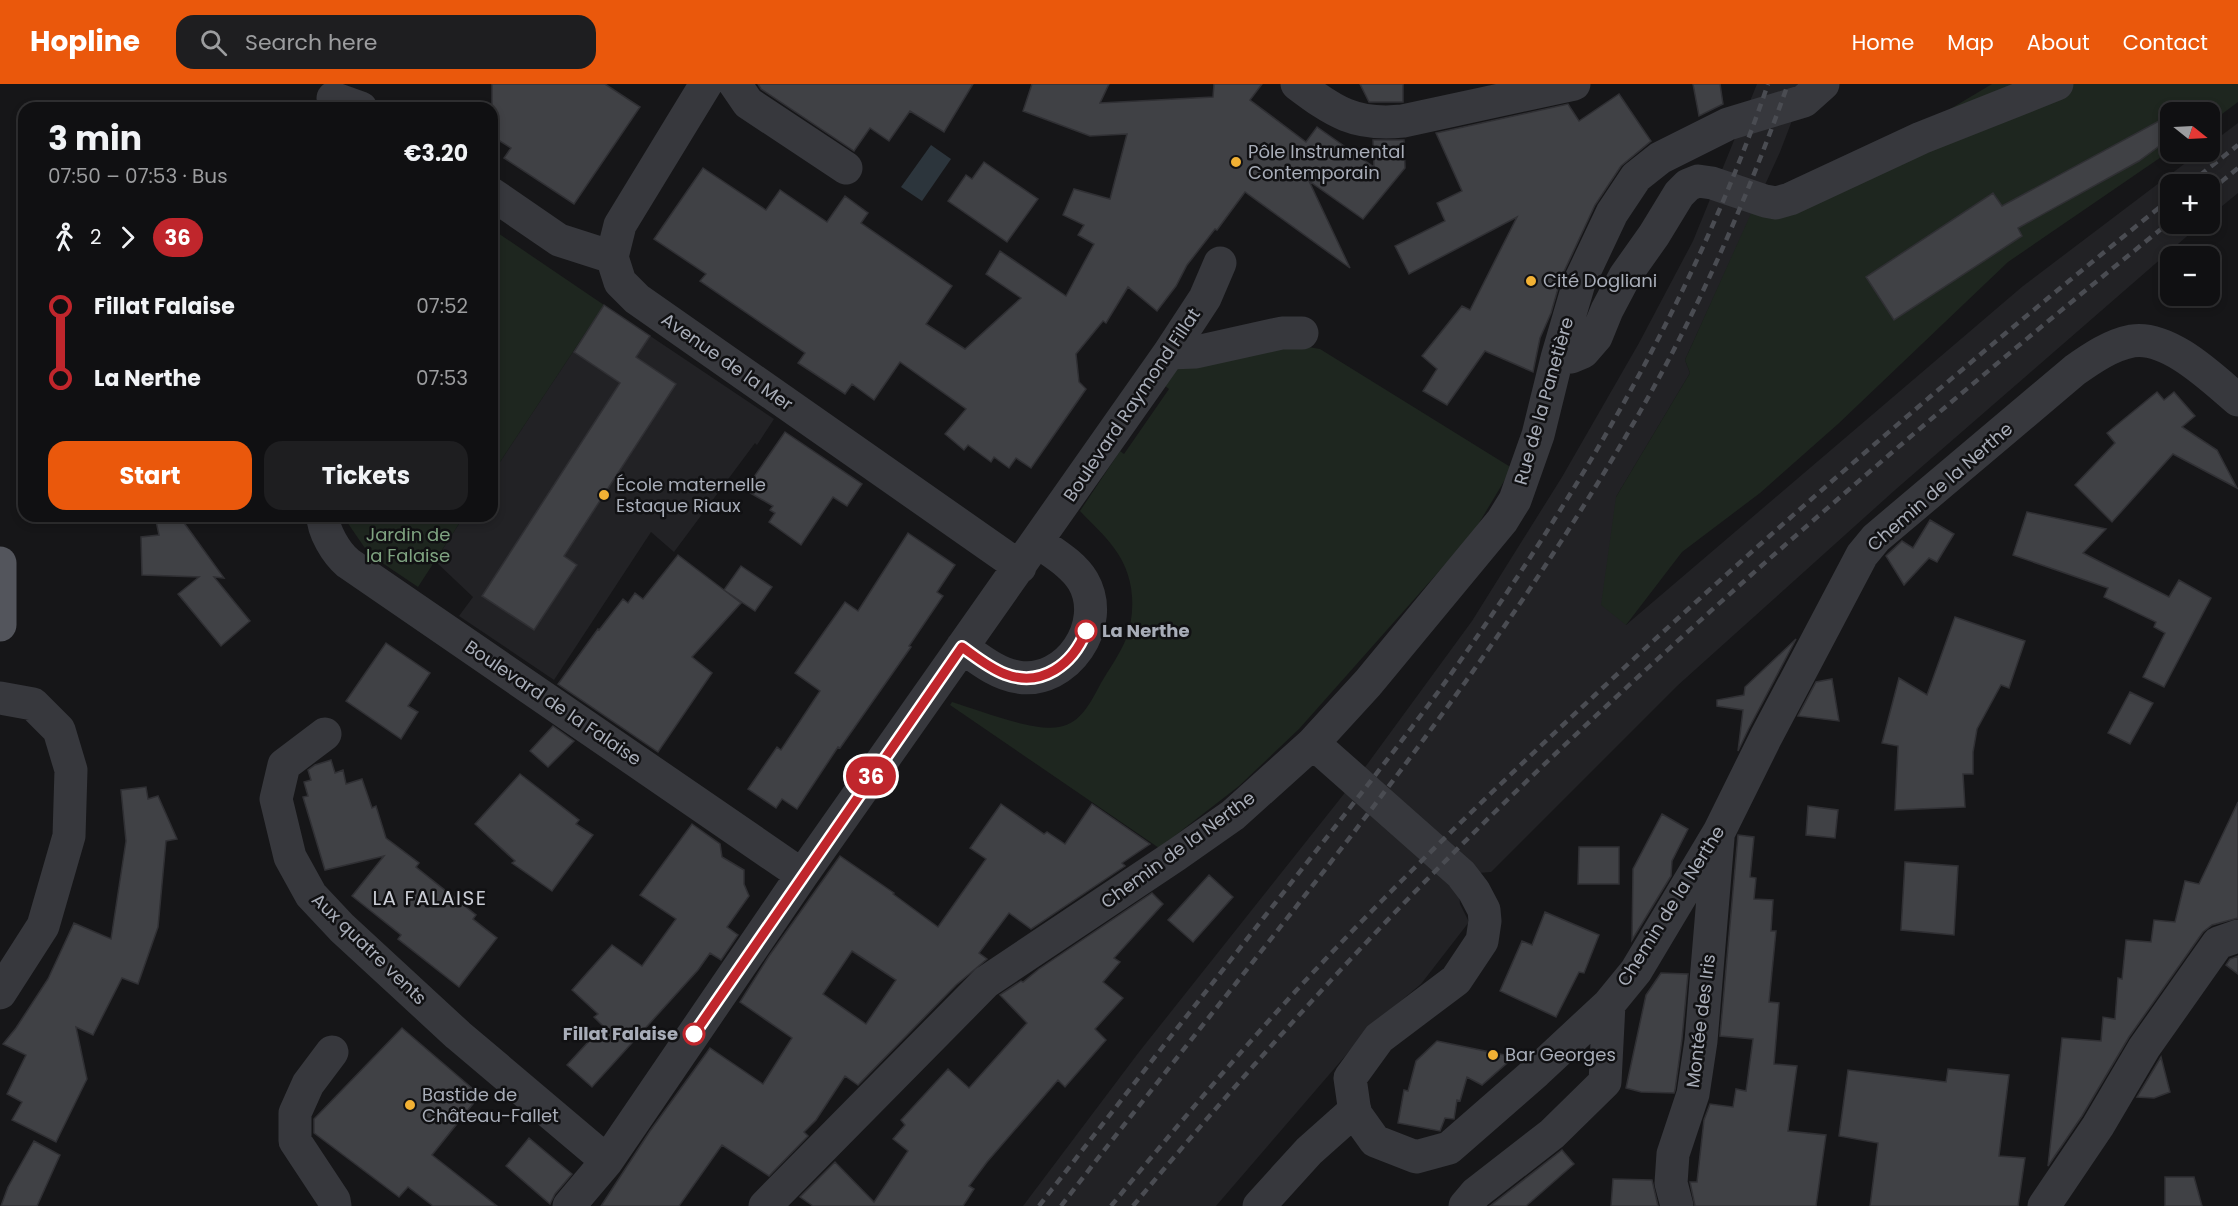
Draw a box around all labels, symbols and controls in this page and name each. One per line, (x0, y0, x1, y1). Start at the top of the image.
search box (176, 15, 596, 69)
text: Hopline (30, 22, 140, 61)
icon: search (197, 26, 230, 59)
text: Search here (245, 27, 377, 58)
text: Home (1852, 28, 1914, 57)
text: Map (1947, 28, 1994, 57)
text: About (2027, 28, 2090, 57)
text: Contact (2123, 28, 2208, 57)
north arrow (2160, 102, 2220, 162)
map controls (2160, 102, 2220, 306)
text: 3 min (48, 115, 142, 162)
text: €3.20 (404, 138, 468, 169)
place label: Pôle Instrumental Contemporain (1248, 139, 1405, 185)
marker: Pôle Instrumental Contemporain (1229, 155, 1243, 169)
text: 07:50 – 07:53 · Bus (48, 162, 228, 190)
button: + (2160, 174, 2220, 234)
icon: walk (48, 221, 81, 254)
icon: forward (111, 221, 144, 254)
text: 2 (90, 223, 102, 251)
text: 36 (165, 223, 191, 252)
button: − (2160, 246, 2220, 306)
place label: Cité Dogliani (1543, 268, 1657, 293)
marker: Cité Dogliani (1524, 274, 1538, 288)
text: Fillat Falaise (94, 291, 235, 322)
text: 07:52 (416, 292, 468, 320)
street label: Boulevard Raymond Fillat (1057, 303, 1206, 506)
street label: Avenue de la Mer (657, 307, 798, 417)
street label: Rue de la Panetière (1508, 314, 1579, 488)
text: La Nerthe (94, 363, 201, 394)
text: 07:53 (416, 364, 468, 392)
street label: Chemin de la Nerthe (1862, 416, 2018, 557)
button: Start (48, 441, 252, 510)
button: Tickets (264, 441, 468, 510)
place label: École maternelle Estaque Riaux (616, 472, 766, 518)
marker: École maternelle Estaque Riaux (597, 488, 611, 502)
park label: Jardin de la Falaise (366, 522, 450, 568)
place label: La Nerthe (1102, 618, 1189, 643)
marker: La Nerthe (1075, 620, 1097, 642)
street label: Boulevard de la Falaise (460, 634, 646, 771)
line badge: 36 (844, 756, 898, 796)
text: 36 (858, 762, 884, 791)
street label: Chemin de la Nerthe (1095, 785, 1260, 914)
street label: Chemin de la Nerthe (1611, 821, 1730, 991)
district label: LA FALAISE (372, 884, 488, 912)
street label: Aux quatre vents (306, 887, 432, 1010)
street label: Montée des Iris (1680, 953, 1721, 1089)
place label: Fillat Falaise (563, 1021, 678, 1046)
marker: Fillat Falaise (683, 1023, 705, 1045)
place label: Bar Georges (1505, 1042, 1616, 1067)
marker: Bar Georges (1486, 1048, 1500, 1062)
place label: Bastide de Château-Fallet (422, 1082, 559, 1128)
marker: Bastide de Château-Fallet (403, 1098, 417, 1112)

